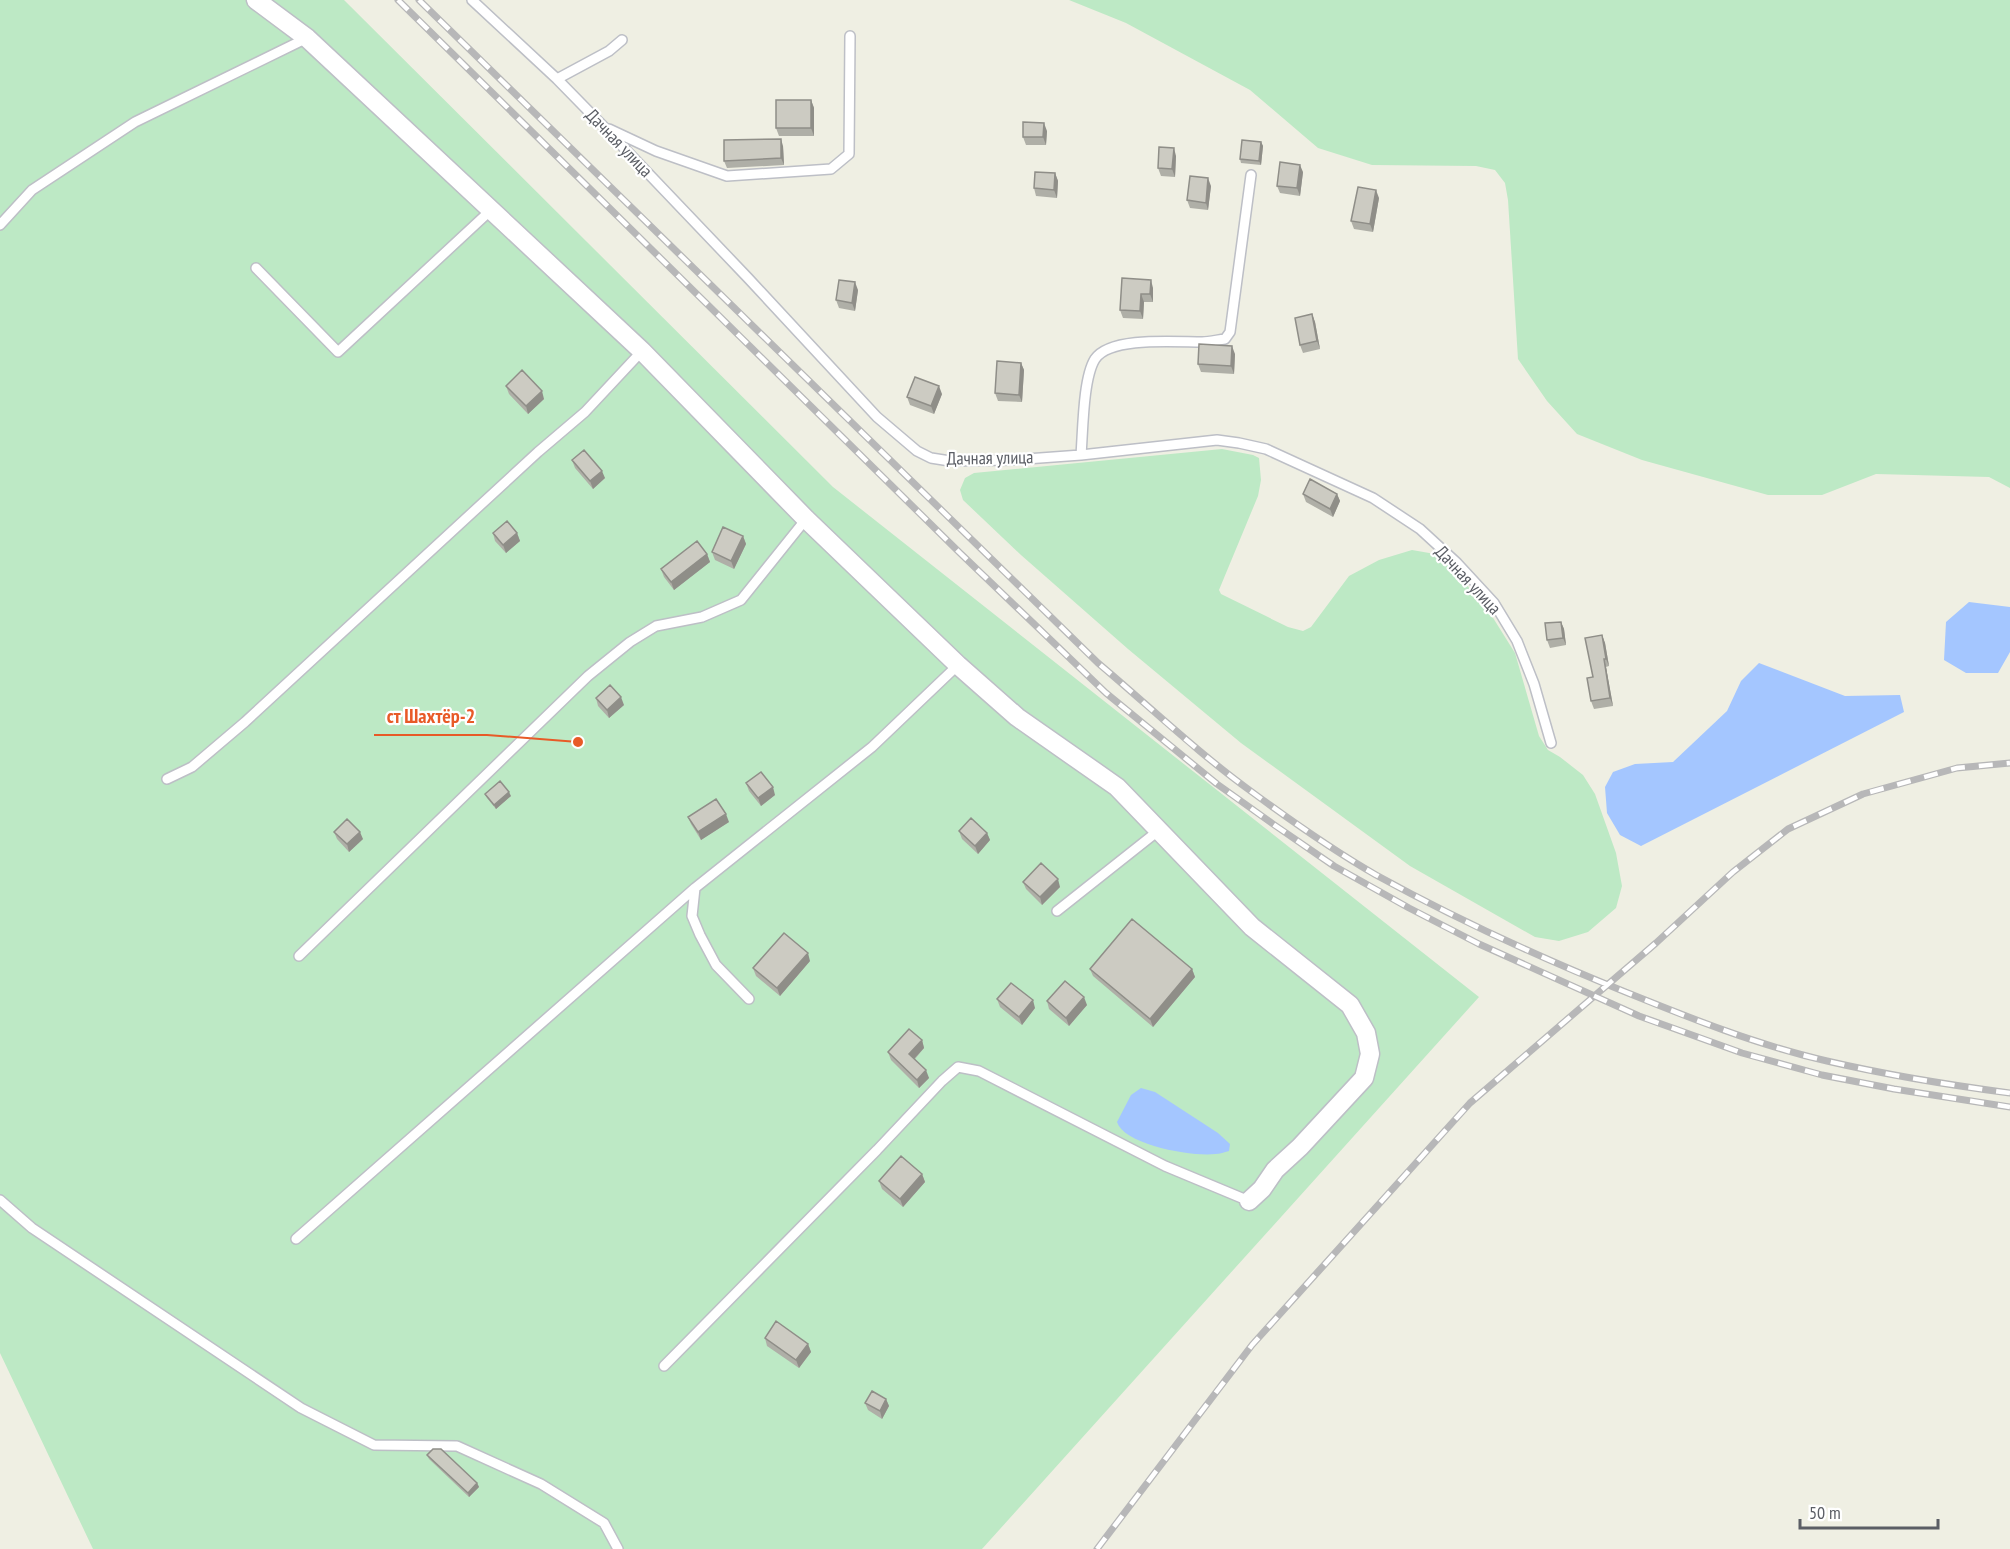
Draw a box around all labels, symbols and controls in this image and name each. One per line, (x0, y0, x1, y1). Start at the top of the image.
street label: Дачная улица (581, 103, 658, 182)
street label: Дачная улица (946, 445, 1034, 470)
street label: Дачная улица (1430, 540, 1506, 619)
callout: ст Шахтёр-2 (374, 697, 487, 735)
text: ст Шахтёр-2 (387, 703, 475, 729)
scale bar (1800, 1492, 1938, 1530)
text: 50 m (1809, 1501, 1841, 1524)

